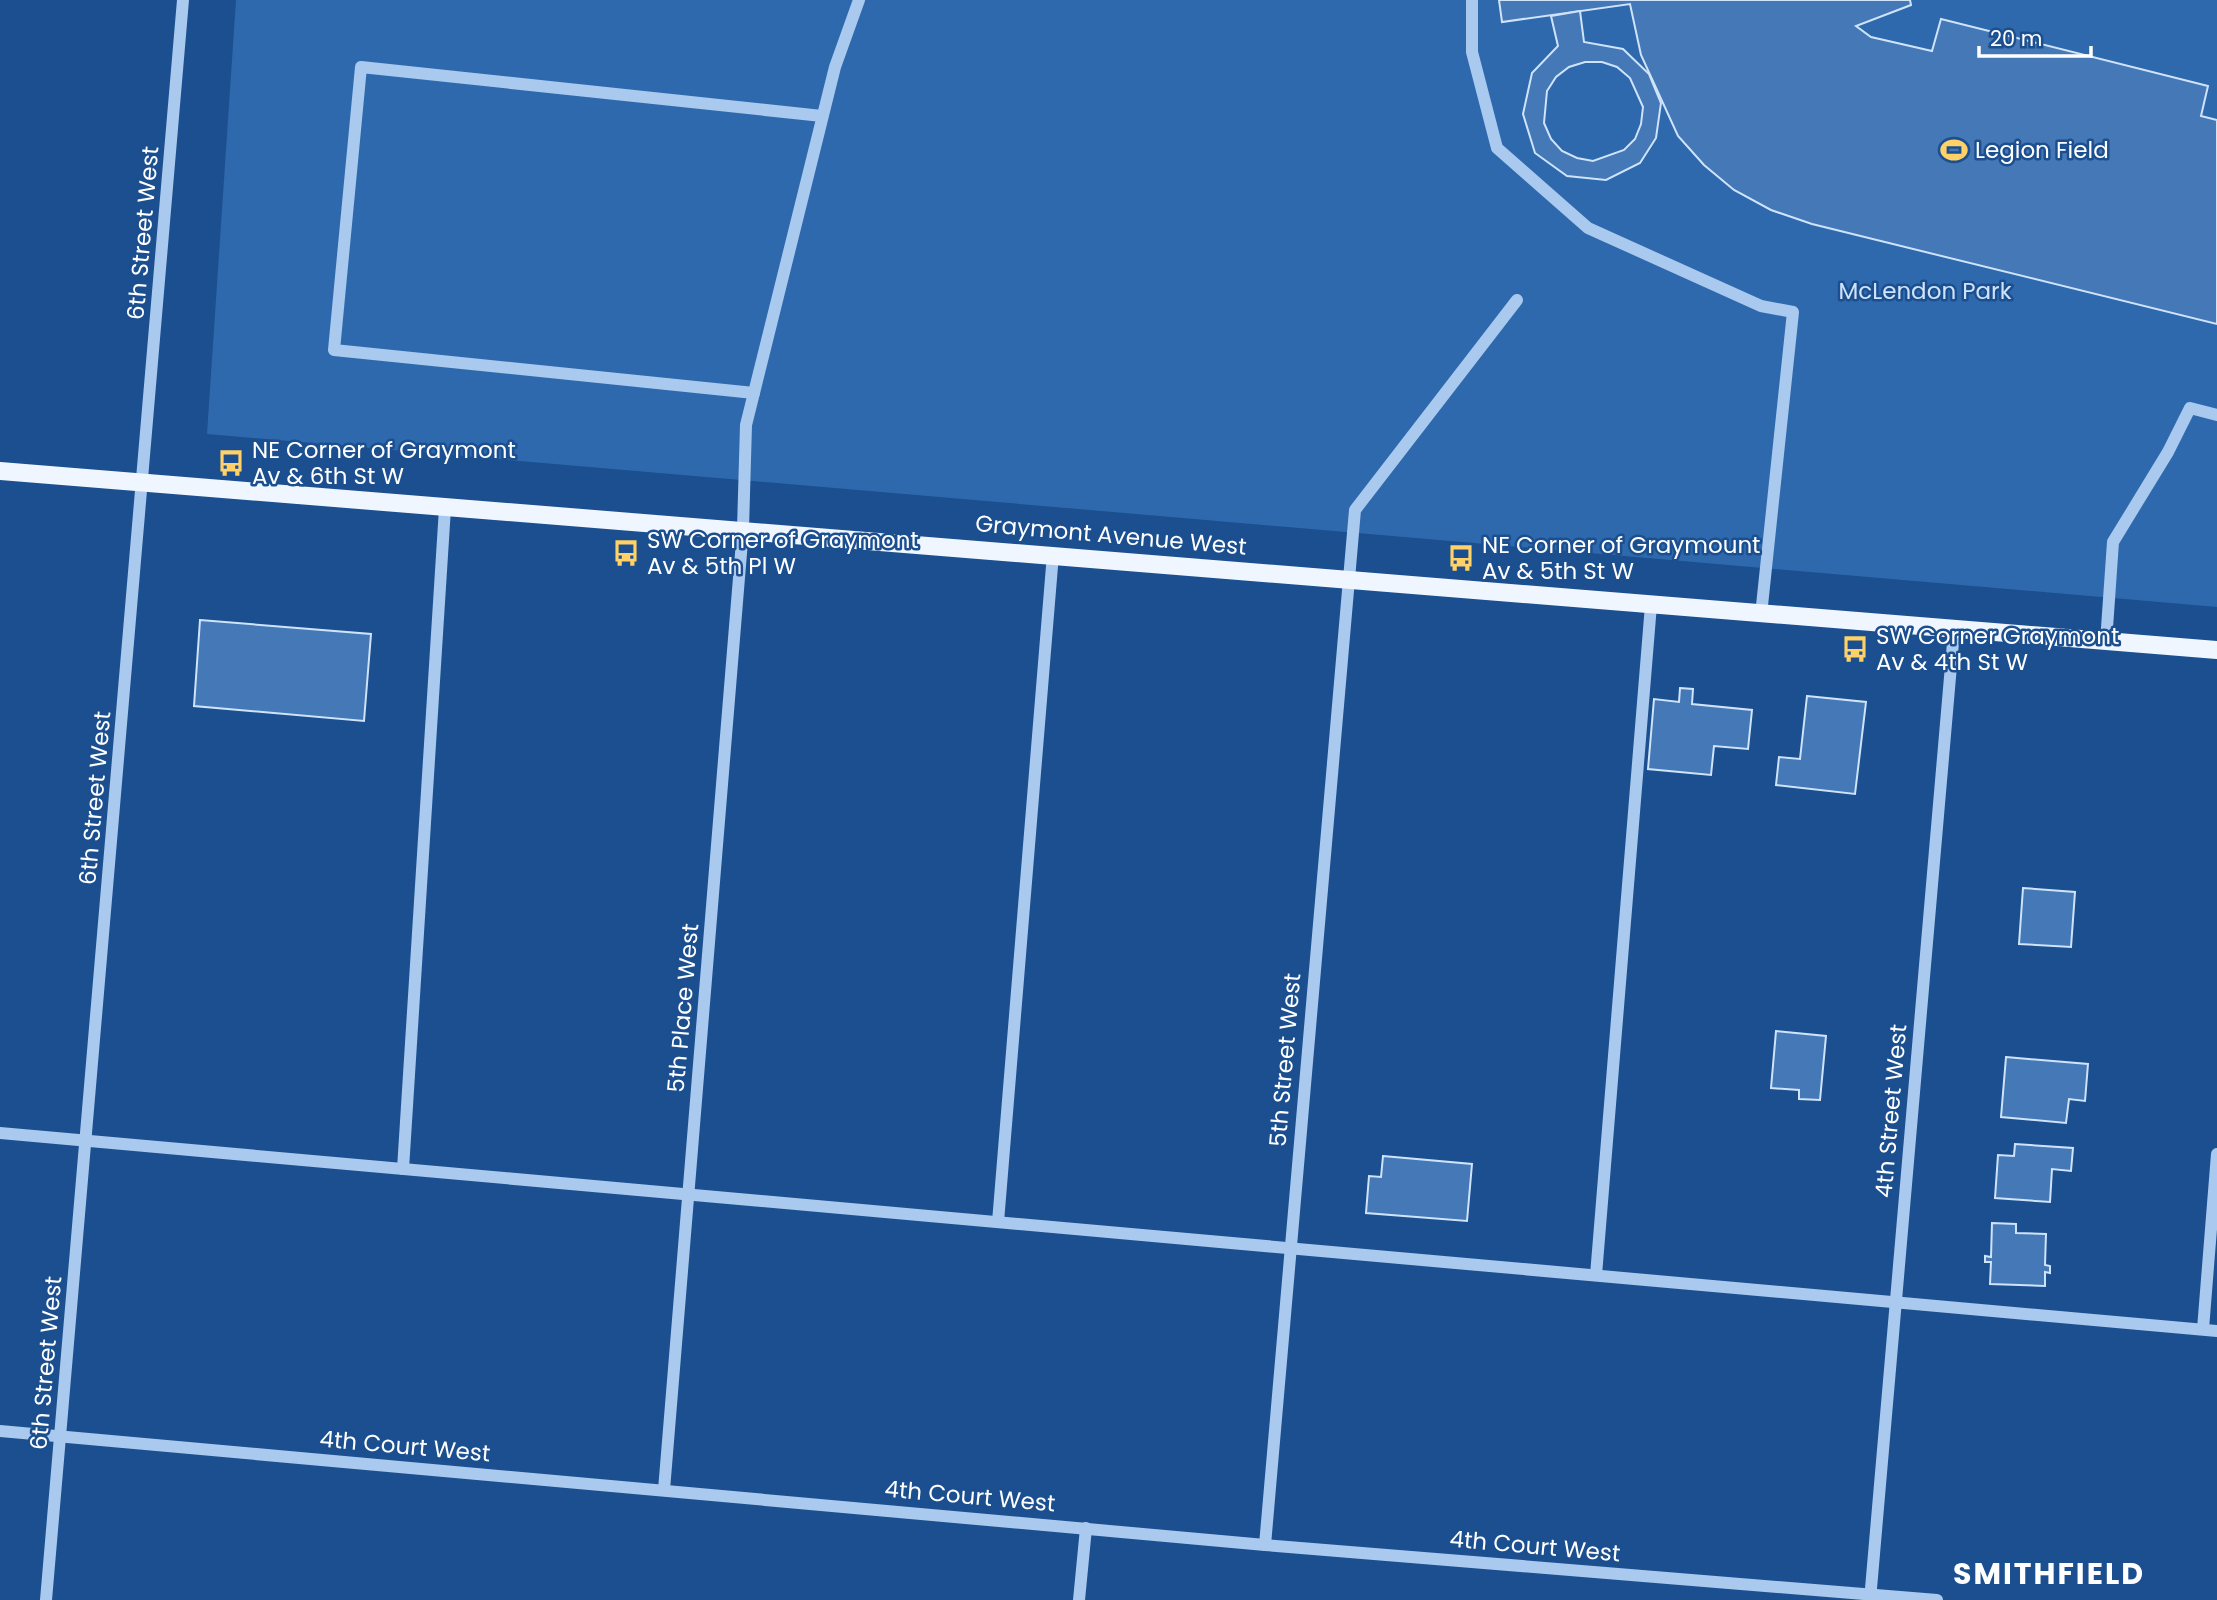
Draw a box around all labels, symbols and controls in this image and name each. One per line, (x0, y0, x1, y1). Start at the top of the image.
scale bar (1979, 14, 2091, 58)
text: 20 m (1990, 24, 2043, 53)
place label: Legion Field (1975, 134, 2109, 166)
sports icon: Legion Field (1939, 135, 1969, 165)
street label: 6th Street West (119, 145, 167, 321)
park label: McLendon Park (1838, 275, 2012, 307)
place label: NE Corner of Graymont Av & 6th St W (252, 434, 516, 492)
bus stop icon: NE Corner of Graymont Av & 6th St W (216, 448, 246, 478)
street label: Graymont Avenue West (974, 507, 1248, 563)
place label: SW Corner of Graymont Av & 5th Pl W (647, 524, 919, 582)
place label: NE Corner of Graymount Av & 5th St W (1482, 529, 1760, 587)
bus stop icon: SW Corner of Graymont Av & 5th Pl W (611, 538, 641, 568)
bus stop icon: NE Corner of Graymount Av & 5th St W (1446, 543, 1476, 573)
place label: SW Corner Graymont Av & 4th St W (1876, 620, 2119, 678)
bus stop icon: SW Corner Graymont Av & 4th St W (1840, 634, 1870, 664)
street label: 6th Street West (71, 710, 119, 886)
street label: 5th Place West (660, 922, 706, 1094)
street label: 5th Street West (1261, 972, 1309, 1148)
street label: 4th Street West (1867, 1023, 1915, 1199)
street label: 6th Street West (22, 1275, 70, 1451)
street label: 4th Court West (318, 1423, 492, 1469)
street label: 4th Court West (883, 1473, 1057, 1519)
street label: 4th Court West (1448, 1523, 1622, 1569)
district label: SMITHFIELD (1953, 1552, 2145, 1595)

